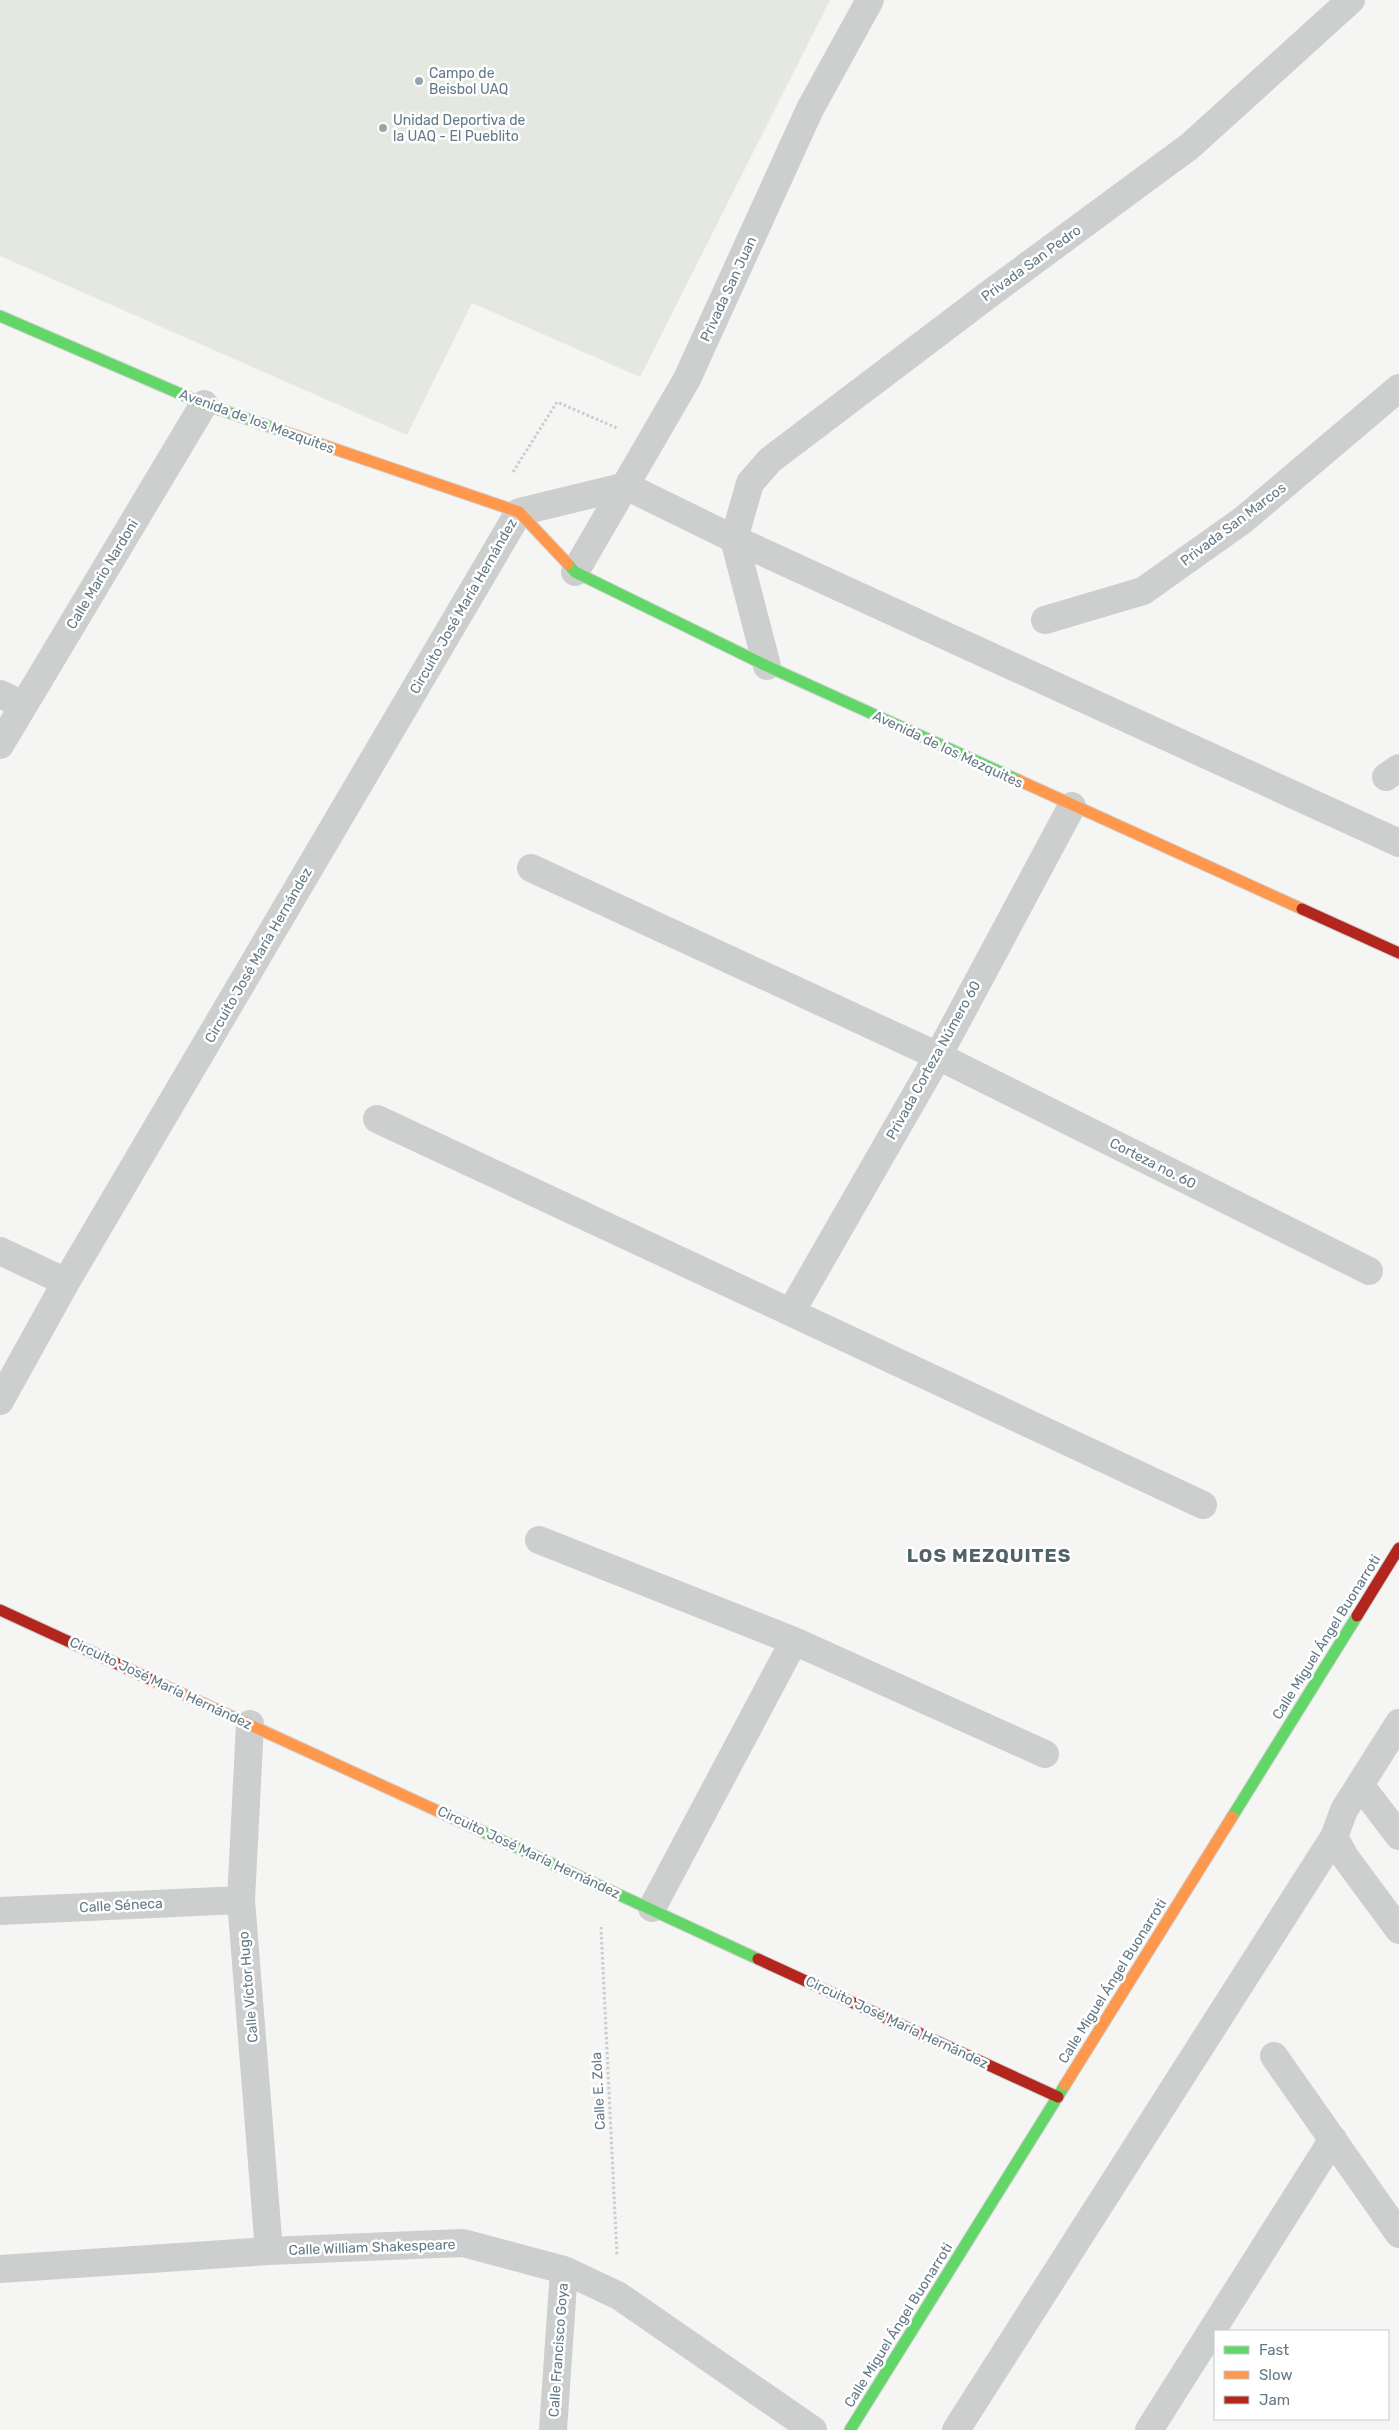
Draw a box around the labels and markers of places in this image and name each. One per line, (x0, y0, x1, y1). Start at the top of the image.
place label: Campo de Beisbol UAQ (429, 65, 508, 98)
marker: Campo de Beisbol UAQ (413, 75, 425, 87)
place label: Unidad Deportiva de la UAQ - El Pueblito (393, 112, 526, 145)
marker: Unidad Deportiva de la UAQ - El Pueblito (377, 122, 389, 134)

